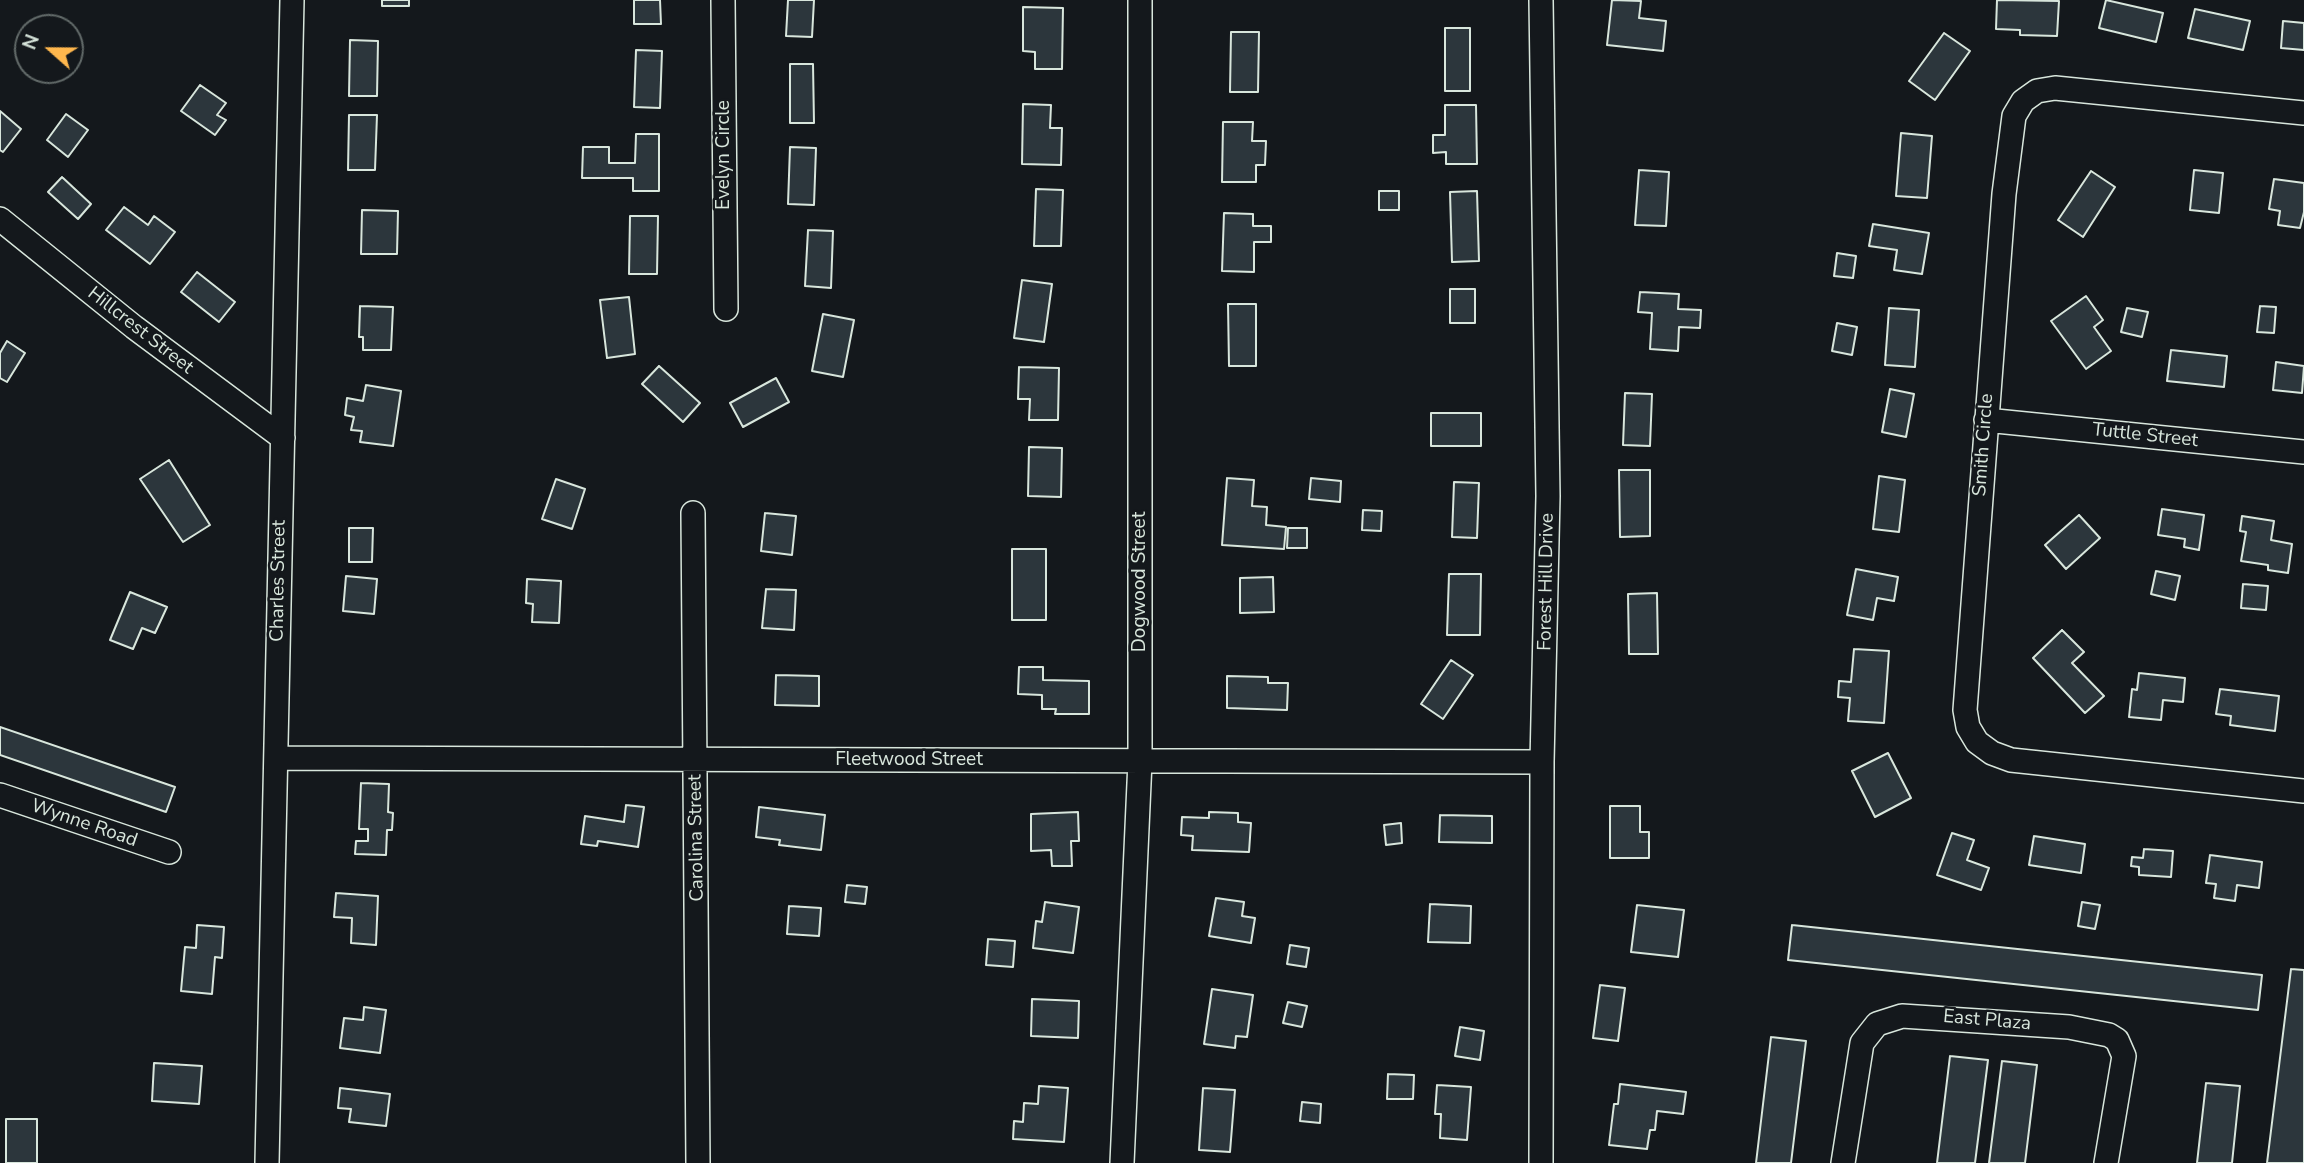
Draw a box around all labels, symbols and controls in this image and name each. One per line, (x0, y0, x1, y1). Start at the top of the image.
north arrow (14, 14, 84, 84)
text: N (17, 31, 46, 53)
street label: Evelyn Circle (713, 100, 735, 210)
street label: Hillcrest Street (83, 283, 197, 379)
street label: Smith Circle (1969, 393, 1999, 497)
street label: Tuttle Street (2091, 419, 2199, 453)
street label: Dogwood Street (1129, 512, 1151, 652)
street label: Forest Hill Drive (1534, 513, 1560, 651)
street label: Charles Street (267, 520, 291, 642)
street label: Fleetwood Street (835, 749, 983, 771)
street label: Carolina Street (684, 774, 710, 902)
street label: Wynne Road (28, 795, 140, 853)
street label: East Plaza (1942, 1006, 2032, 1036)

